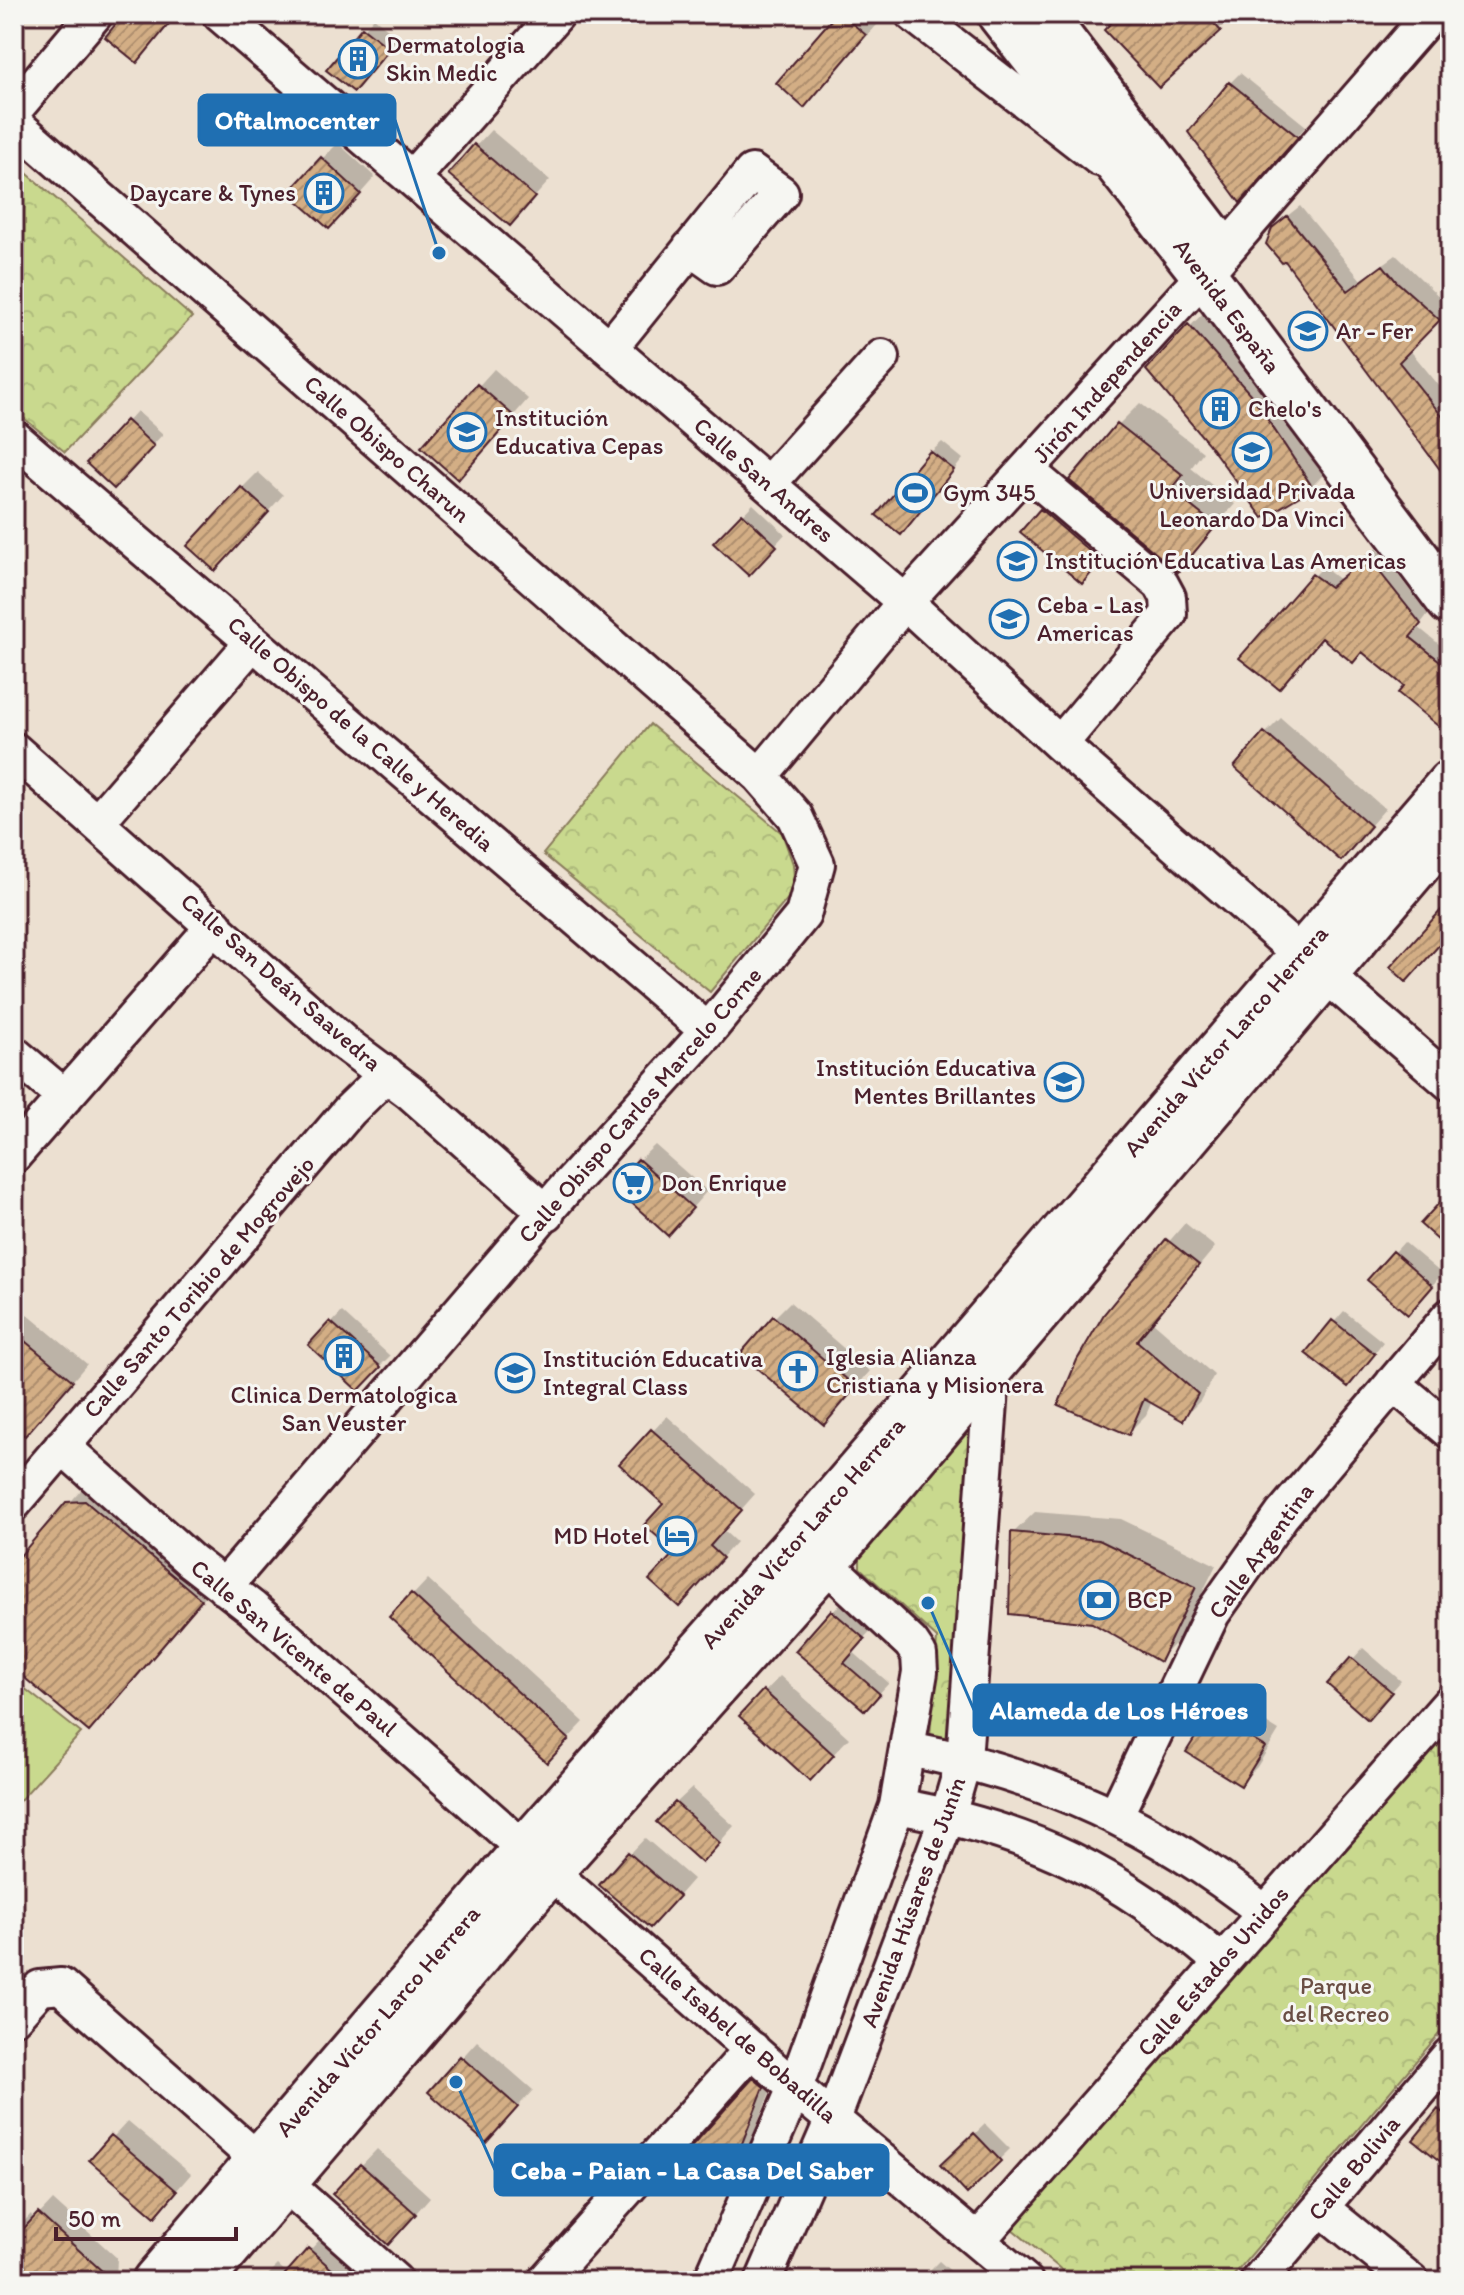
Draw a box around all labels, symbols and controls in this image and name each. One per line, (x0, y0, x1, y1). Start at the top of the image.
place label: Dermatologia Skin Medic (386, 30, 526, 87)
building icon: Dermatologia Skin Medic (337, 38, 379, 80)
callout: Oftalmocenter (199, 95, 395, 145)
text: Oftalmocenter (215, 104, 380, 136)
building icon: Daycare & Tynes (303, 172, 345, 214)
place label: Daycare & Tynes (129, 178, 296, 207)
street label: Avenida España (1167, 233, 1288, 379)
street label: Jirón Independencia (1026, 294, 1187, 469)
school or university icon: Ar - Fer (1287, 310, 1329, 352)
place label: Ar - Fer (1336, 316, 1413, 345)
street label: Calle Obispo Charun (298, 369, 476, 529)
building icon: Chelo's (1199, 388, 1241, 430)
place label: Chelo's (1248, 394, 1322, 423)
place label: Institución Educativa Cepas (495, 403, 663, 460)
school or university icon: Institución Educativa Cepas (446, 411, 488, 453)
street label: Calle San Andres (688, 411, 841, 549)
school or university icon: Universidad Privada Leonardo Da Vinci (1231, 431, 1273, 473)
sports icon: Gym 345 (894, 472, 936, 514)
place label: Universidad Privada Leonardo Da Vinci (1149, 476, 1356, 533)
place label: Gym 345 (943, 478, 1036, 507)
school or university icon: Institución Educativa Las Americas (996, 540, 1038, 582)
place label: Institución Educativa Las Americas (1045, 546, 1407, 575)
place label: Ceba - Las Americas (1037, 590, 1144, 647)
school or university icon: Ceba - Las Americas (988, 598, 1030, 640)
street label: Calle Obispo de la Calle y Heredia (222, 610, 501, 858)
street label: Calle San Deán Saavedra (175, 886, 388, 1077)
street label: Avenida Víctor Larco Herrera (1117, 919, 1334, 1162)
street label: Calle Obispo Carlos Marcelo Corne (512, 961, 768, 1249)
place label: Institución Educativa Mentes Brillantes (816, 1053, 1036, 1110)
school or university icon: Institución Educativa Mentes Brillantes (1043, 1061, 1085, 1103)
street label: Calle Santo Toribio de Mogrovejo (77, 1150, 320, 1424)
supermarket icon: Don Enrique (612, 1162, 654, 1204)
place label: Don Enrique (661, 1168, 787, 1197)
building icon: Clinica Dermatologica San Veuster (323, 1335, 365, 1377)
place label: Iglesia Alianza Cristiana y Misionera (826, 1342, 1045, 1399)
place label: Institución Educativa Integral Class (543, 1344, 763, 1401)
church icon: Iglesia Alianza Cristiana y Misionera (777, 1350, 819, 1392)
school or university icon: Institución Educativa Integral Class (494, 1352, 536, 1394)
place label: Clinica Dermatologica San Veuster (231, 1380, 458, 1437)
street label: Avenida Víctor Larco Herrera (694, 1411, 911, 1654)
street label: Calle Argentina (1202, 1477, 1320, 1624)
hotel icon: MD Hotel (656, 1515, 698, 1557)
place label: MD Hotel (554, 1521, 649, 1550)
street label: Calle San Vicente de Paul (185, 1553, 404, 1743)
bank icon: BCP (1078, 1579, 1120, 1621)
place label: BCP (1127, 1585, 1172, 1614)
callout: Alameda de Los Héroes (974, 1685, 1265, 1735)
text: Alameda de Los Héroes (989, 1694, 1248, 1726)
street label: Avenida Húsares de Junín (854, 1772, 972, 2031)
street label: Calle Estados Unidos (1131, 1879, 1295, 2062)
street label: Avenida Víctor Larco Herrera (269, 1899, 486, 2142)
street label: Calle Isabel de Bobadilla (633, 1940, 844, 2129)
park label: Parque del Recreo (1282, 1971, 1390, 2028)
street label: Calle Bolivia (1301, 2109, 1406, 2226)
callout: Ceba - Paian - La Casa Del Saber (495, 2145, 888, 2195)
text: Ceba - Paian - La Casa Del Saber (511, 2154, 874, 2186)
scale bar (56, 2191, 236, 2241)
text: 50 m (68, 2204, 121, 2233)

